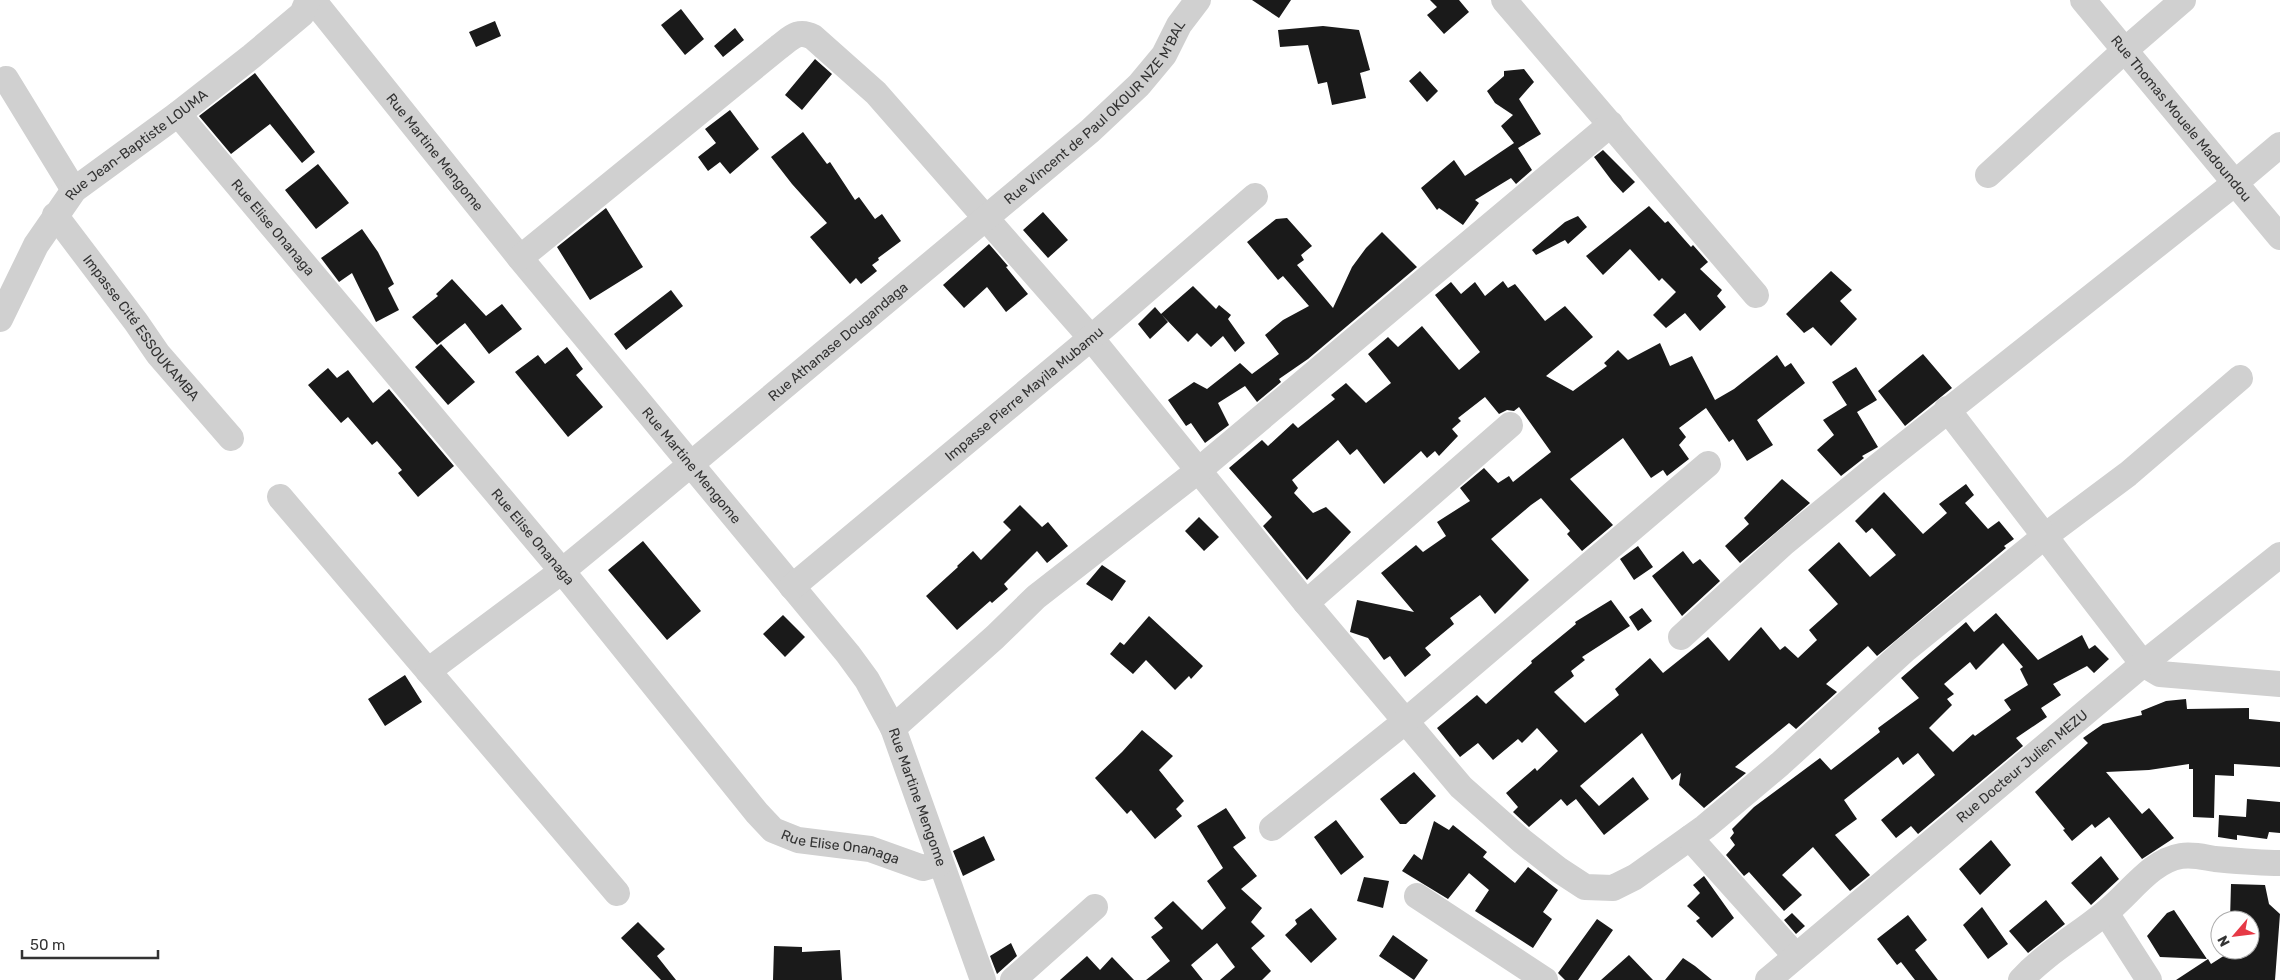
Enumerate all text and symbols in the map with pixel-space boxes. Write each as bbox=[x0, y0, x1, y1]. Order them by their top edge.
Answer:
street label: Rue Vincent de Paul OKOUR NZE M'BAL bbox=[1001, 16, 1189, 208]
street label: Rue Thomas Mouele Madoundou bbox=[2107, 32, 2255, 205]
street label: Rue Jean-Baptiste LOUMA bbox=[62, 86, 212, 204]
street label: Rue Martine Mengome bbox=[382, 90, 487, 215]
street label: Rue Elise Onanaga bbox=[228, 176, 318, 279]
street label: Impasse Cité ESSOUKAMBA bbox=[79, 252, 203, 405]
street label: Rue Athanase Dougandaga bbox=[765, 279, 911, 405]
street label: Impasse Pierre Mayila Mubamu bbox=[942, 323, 1107, 465]
street label: Rue Martine Mengome bbox=[638, 404, 745, 527]
street label: Rue Elise Onanaga bbox=[487, 485, 578, 589]
street label: Rue Docteur Julien MEZU bbox=[1953, 706, 2091, 827]
street label: Rue Martine Mengome bbox=[885, 726, 950, 869]
street label: Rue Elise Onanaga bbox=[779, 826, 902, 868]
north arrow bbox=[2210, 910, 2260, 960]
scale bar bbox=[22, 928, 159, 960]
text: N bbox=[2214, 932, 2234, 949]
text: 50 m bbox=[30, 936, 65, 954]

